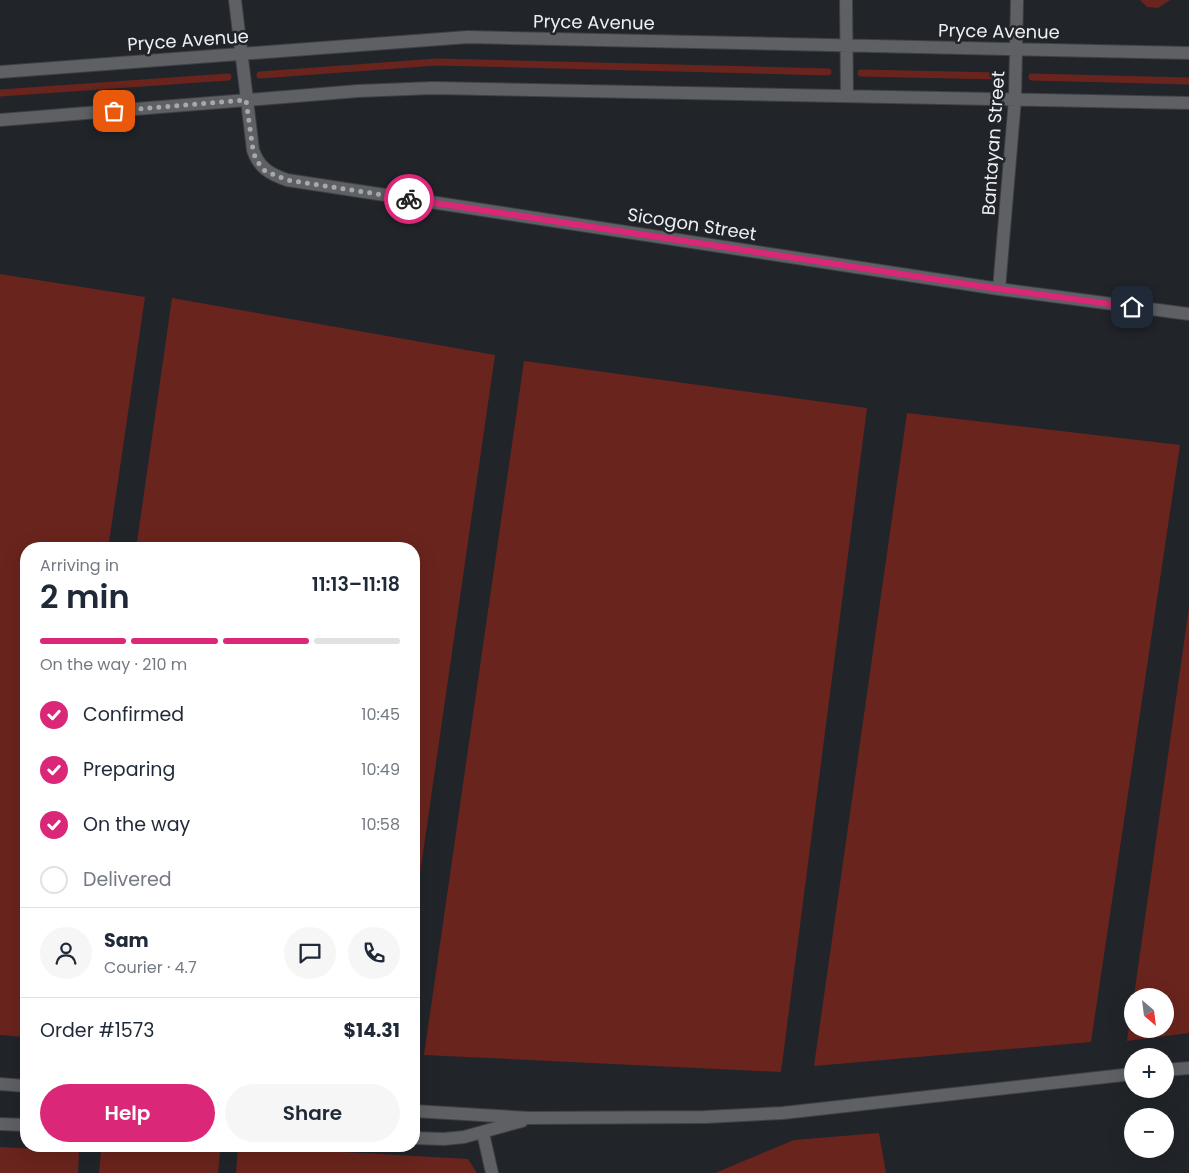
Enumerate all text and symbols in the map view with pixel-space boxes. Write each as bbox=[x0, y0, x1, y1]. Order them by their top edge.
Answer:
street label: Pryce Avenue bbox=[533, 8, 655, 36]
street label: Pryce Avenue bbox=[938, 17, 1060, 45]
street label: Pryce Avenue bbox=[126, 23, 250, 57]
street label: Bantayan Street bbox=[975, 70, 1011, 216]
pin bbox=[93, 90, 135, 132]
icon: bag bbox=[100, 97, 128, 125]
courier bbox=[384, 174, 434, 224]
icon: bike bbox=[395, 185, 423, 213]
street label: Sicogon Street bbox=[626, 201, 758, 247]
pin bbox=[1111, 286, 1153, 328]
icon: home bbox=[1118, 293, 1146, 321]
text: Arriving in bbox=[40, 554, 119, 577]
text: 11:13–11:18 bbox=[312, 571, 400, 598]
text: 2 min bbox=[40, 574, 130, 619]
text: On the way · 210 m bbox=[40, 653, 187, 676]
icon: check bbox=[40, 701, 68, 729]
text: Confirmed bbox=[83, 701, 184, 728]
text: 10:45 bbox=[361, 703, 400, 726]
icon: check bbox=[40, 756, 68, 784]
text: Preparing bbox=[83, 756, 175, 783]
text: 10:49 bbox=[361, 758, 400, 781]
icon: check bbox=[40, 811, 68, 839]
text: On the way bbox=[83, 811, 190, 838]
text: 10:58 bbox=[361, 813, 400, 836]
text: Delivered bbox=[83, 866, 172, 893]
button: person bbox=[40, 927, 92, 979]
text: Sam bbox=[104, 927, 149, 954]
button: chat bbox=[284, 927, 336, 979]
button: phone bbox=[348, 927, 400, 979]
text: Courier · 4.7 bbox=[104, 956, 197, 979]
north arrow bbox=[1124, 988, 1174, 1038]
map controls bbox=[1124, 988, 1174, 1158]
text: Order #1573 bbox=[40, 1017, 154, 1044]
text: $14.31 bbox=[343, 1017, 400, 1044]
button: + bbox=[1124, 1048, 1174, 1098]
button: Help bbox=[40, 1084, 215, 1142]
button: Share bbox=[225, 1084, 400, 1142]
button: − bbox=[1124, 1108, 1174, 1158]

